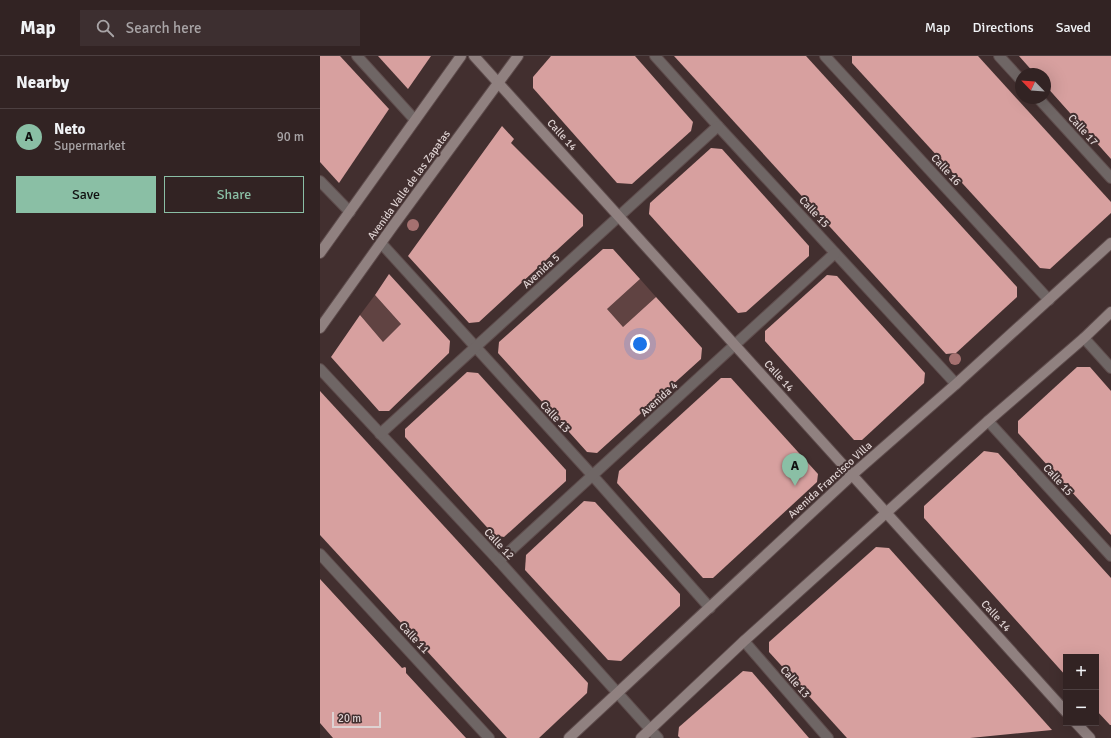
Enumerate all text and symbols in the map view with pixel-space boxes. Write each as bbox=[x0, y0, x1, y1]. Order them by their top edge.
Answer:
search box bbox=[80, 10, 360, 46]
text: Map bbox=[20, 16, 56, 40]
icon: search bbox=[94, 17, 116, 39]
text: Search here bbox=[126, 19, 201, 37]
text: Map bbox=[925, 19, 951, 36]
text: Directions bbox=[973, 19, 1034, 36]
text: Saved bbox=[1056, 19, 1091, 36]
north arrow bbox=[1015, 68, 1051, 104]
text: Nearby bbox=[16, 72, 69, 93]
street label: Calle 17 bbox=[1065, 111, 1101, 149]
street label: Calle 14 bbox=[544, 116, 580, 154]
text: Neto bbox=[54, 120, 85, 138]
street label: Avenida Valle de las Zapatas bbox=[365, 128, 453, 242]
text: A bbox=[25, 129, 33, 145]
text: 90 m bbox=[277, 129, 304, 145]
text: Supermarket bbox=[54, 138, 126, 154]
street label: Calle 16 bbox=[928, 151, 964, 189]
button: Save bbox=[16, 176, 156, 213]
button: Share bbox=[164, 176, 304, 213]
street label: Calle 15 bbox=[796, 194, 832, 230]
street label: Avenida 5 bbox=[520, 251, 562, 291]
your location bbox=[630, 334, 650, 354]
street label: Calle 14 bbox=[761, 357, 797, 395]
street label: Avenida 4 bbox=[638, 379, 680, 419]
street label: Calle 13 bbox=[537, 399, 573, 435]
street label: Avenida Francisco Villa bbox=[785, 439, 875, 521]
pin: A bbox=[782, 453, 808, 486]
street label: Calle 15 bbox=[1040, 461, 1076, 499]
street label: Calle 12 bbox=[481, 526, 517, 562]
street label: Calle 14 bbox=[978, 597, 1014, 635]
street label: Calle 11 bbox=[396, 620, 432, 656]
map controls bbox=[1063, 654, 1099, 726]
button: + bbox=[1063, 654, 1099, 690]
street label: Calle 13 bbox=[778, 663, 812, 701]
button: − bbox=[1063, 690, 1099, 726]
scale bar bbox=[332, 710, 381, 729]
text: 20 m bbox=[338, 712, 361, 725]

